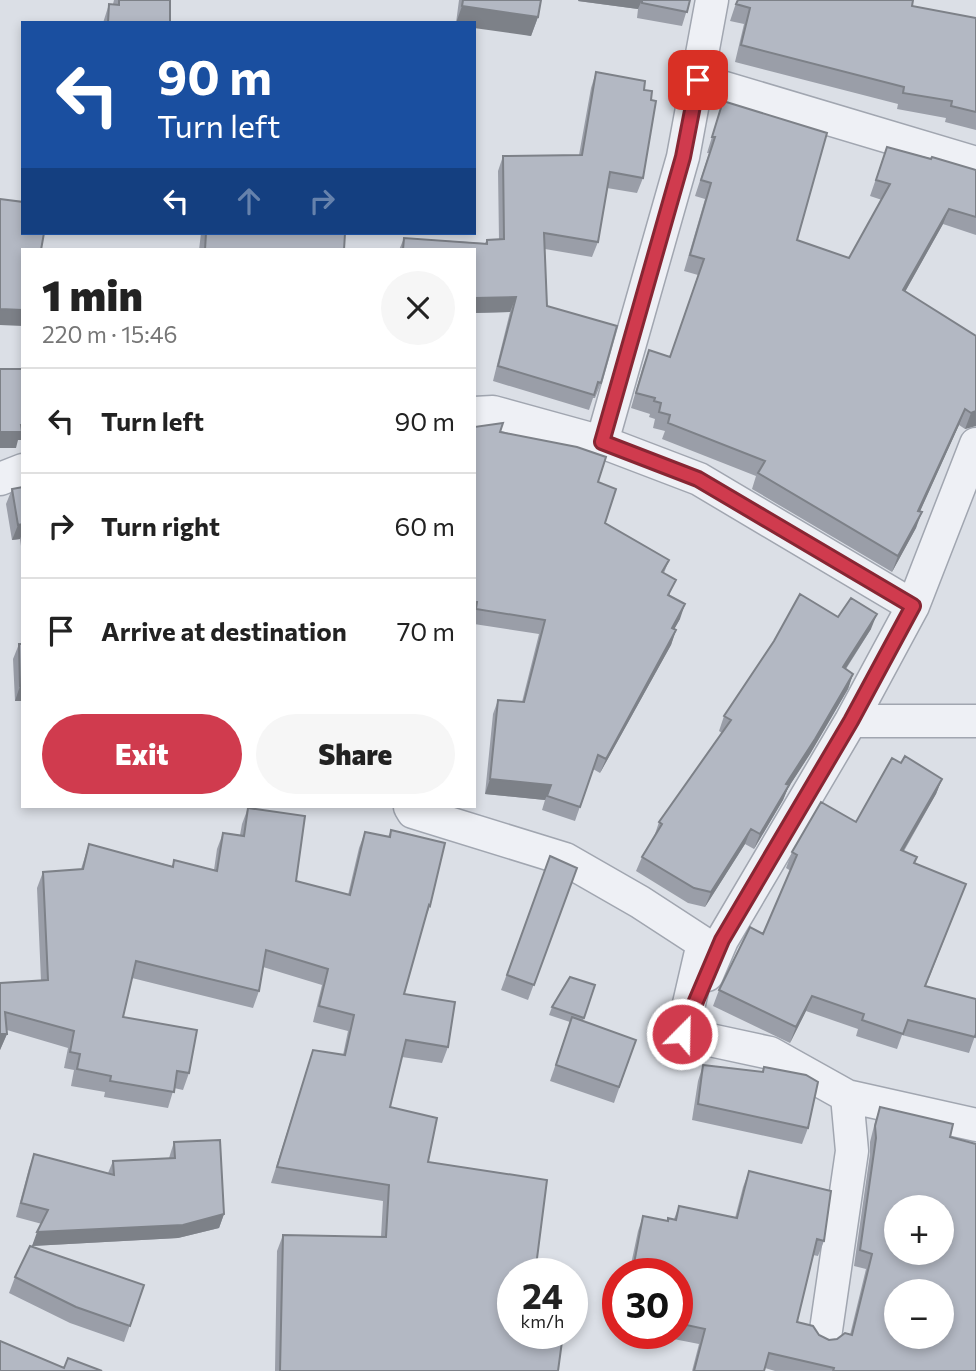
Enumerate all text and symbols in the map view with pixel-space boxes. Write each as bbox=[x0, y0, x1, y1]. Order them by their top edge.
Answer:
text: 90 m bbox=[157, 45, 272, 105]
icon: left bbox=[42, 49, 133, 140]
pin bbox=[668, 50, 728, 110]
icon: arrive bbox=[679, 61, 717, 99]
text: Turn left bbox=[157, 105, 281, 145]
icon: left bbox=[157, 182, 195, 220]
icon: ahead bbox=[230, 182, 268, 220]
icon: right bbox=[303, 182, 341, 220]
text: 1 min bbox=[42, 268, 143, 320]
button: close bbox=[381, 271, 455, 345]
text: 220 m · 15:46 bbox=[42, 320, 177, 348]
icon: left bbox=[42, 402, 80, 440]
text: Turn left bbox=[101, 405, 204, 436]
text: 90 m bbox=[395, 405, 455, 436]
icon: right bbox=[42, 507, 80, 545]
text: Turn right bbox=[101, 510, 220, 541]
text: 60 m bbox=[395, 510, 455, 541]
icon: arrive bbox=[42, 612, 80, 650]
text: Arrive at destination bbox=[101, 615, 347, 646]
text: 70 m bbox=[397, 615, 455, 646]
button: Exit bbox=[42, 714, 242, 794]
button: Share bbox=[256, 714, 455, 794]
position arrow bbox=[645, 997, 719, 1071]
map controls bbox=[884, 1195, 954, 1349]
button: + bbox=[884, 1195, 954, 1265]
speed limit sign: 30 bbox=[602, 1258, 693, 1349]
text: 24 bbox=[522, 1273, 563, 1316]
button: − bbox=[884, 1279, 954, 1349]
text: km/h bbox=[521, 1310, 564, 1332]

